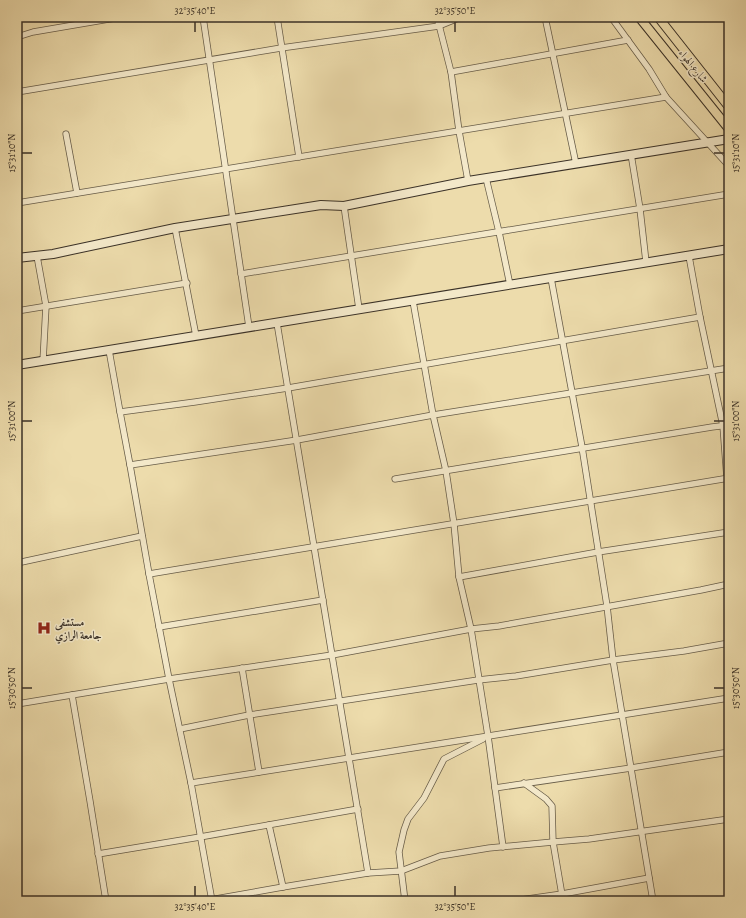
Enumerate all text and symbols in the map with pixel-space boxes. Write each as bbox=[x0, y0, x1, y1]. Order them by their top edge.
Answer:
text: 32°35'40"E bbox=[175, 4, 216, 17]
text: 32°35'50"E bbox=[435, 4, 475, 17]
street label: شارع الهواء bbox=[673, 46, 711, 87]
text: 15°31'10"N bbox=[5, 134, 18, 173]
text: 15°31'10"N bbox=[729, 134, 742, 173]
text: 15°31'00"N bbox=[5, 401, 18, 441]
text: 15°31'00"N bbox=[729, 401, 742, 441]
place label: مستشفى جامعة الرازي bbox=[54, 615, 102, 644]
hospital icon: مستشفى جامعة الرازي bbox=[36, 620, 52, 636]
text: 15°30'50"N bbox=[5, 667, 18, 709]
text: 15°30'50"N bbox=[729, 667, 742, 709]
text: 32°35'40"E bbox=[175, 900, 216, 913]
text: 32°35'50"E bbox=[435, 900, 475, 913]

